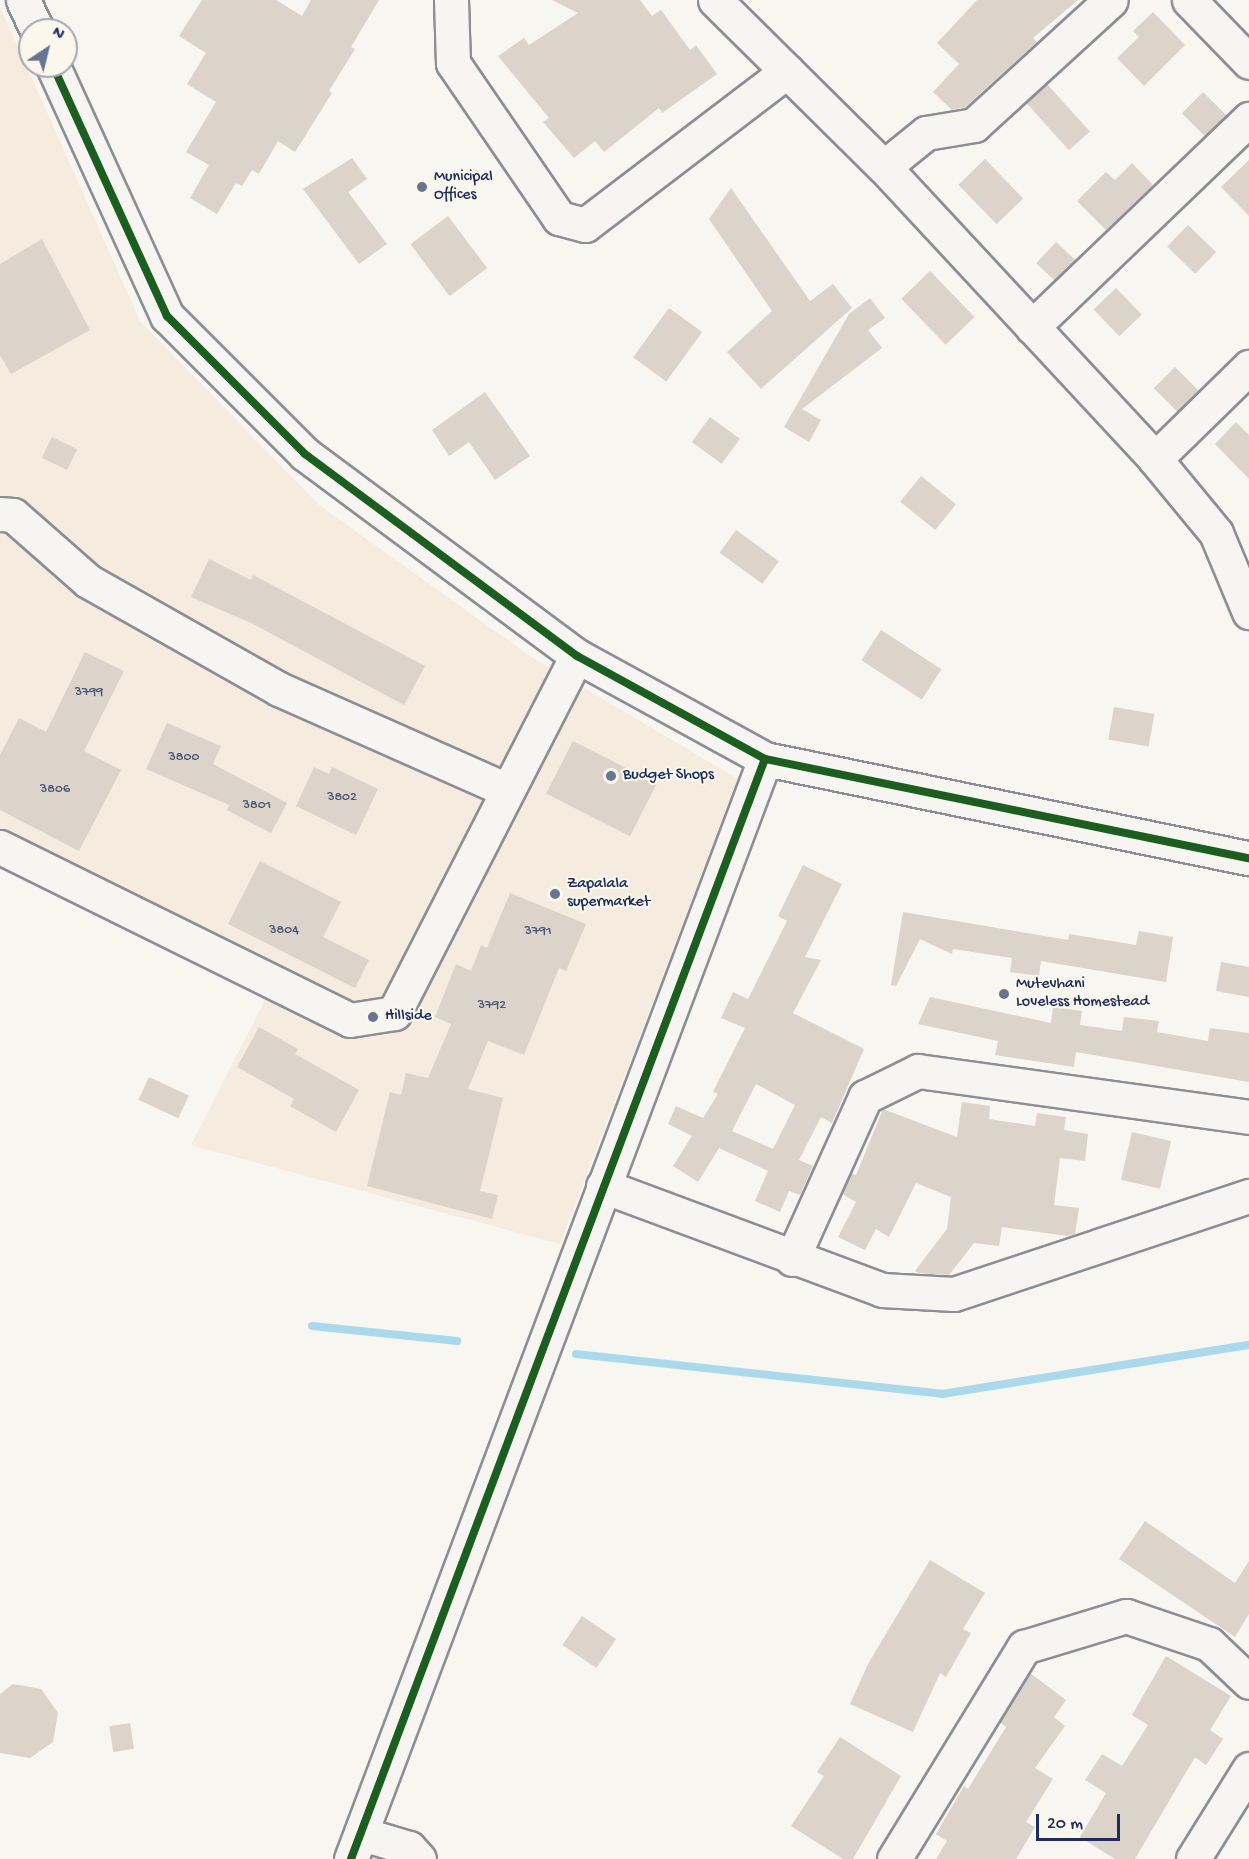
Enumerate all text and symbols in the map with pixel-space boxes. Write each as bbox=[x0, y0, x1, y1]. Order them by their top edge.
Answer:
north arrow bbox=[18, 18, 78, 78]
text: N bbox=[48, 24, 67, 45]
place label: Municipal Offices bbox=[434, 168, 493, 206]
marker: Municipal Offices bbox=[415, 180, 429, 194]
house number: 3799 bbox=[75, 685, 103, 701]
house number: 3800 bbox=[169, 750, 199, 766]
place label: Budget Shops bbox=[623, 766, 714, 786]
marker: Budget Shops bbox=[604, 769, 618, 783]
house number: 3806 bbox=[40, 782, 70, 798]
house number: 3802 bbox=[327, 790, 357, 806]
house number: 3801 bbox=[243, 798, 271, 814]
place label: Zapalala supermarket bbox=[567, 875, 650, 913]
marker: Zapalala supermarket bbox=[548, 887, 562, 901]
house number: 3804 bbox=[269, 923, 299, 939]
house number: 3791 bbox=[524, 924, 552, 940]
place label: Mutevhani Loveless Homestead bbox=[1016, 975, 1149, 1013]
marker: Mutevhani Loveless Homestead bbox=[997, 987, 1011, 1001]
house number: 3792 bbox=[478, 998, 506, 1014]
place label: Hillside bbox=[385, 1007, 432, 1027]
marker: Hillside bbox=[366, 1010, 380, 1024]
scale bar bbox=[1039, 1802, 1123, 1840]
text: 20 m bbox=[1047, 1814, 1083, 1835]

